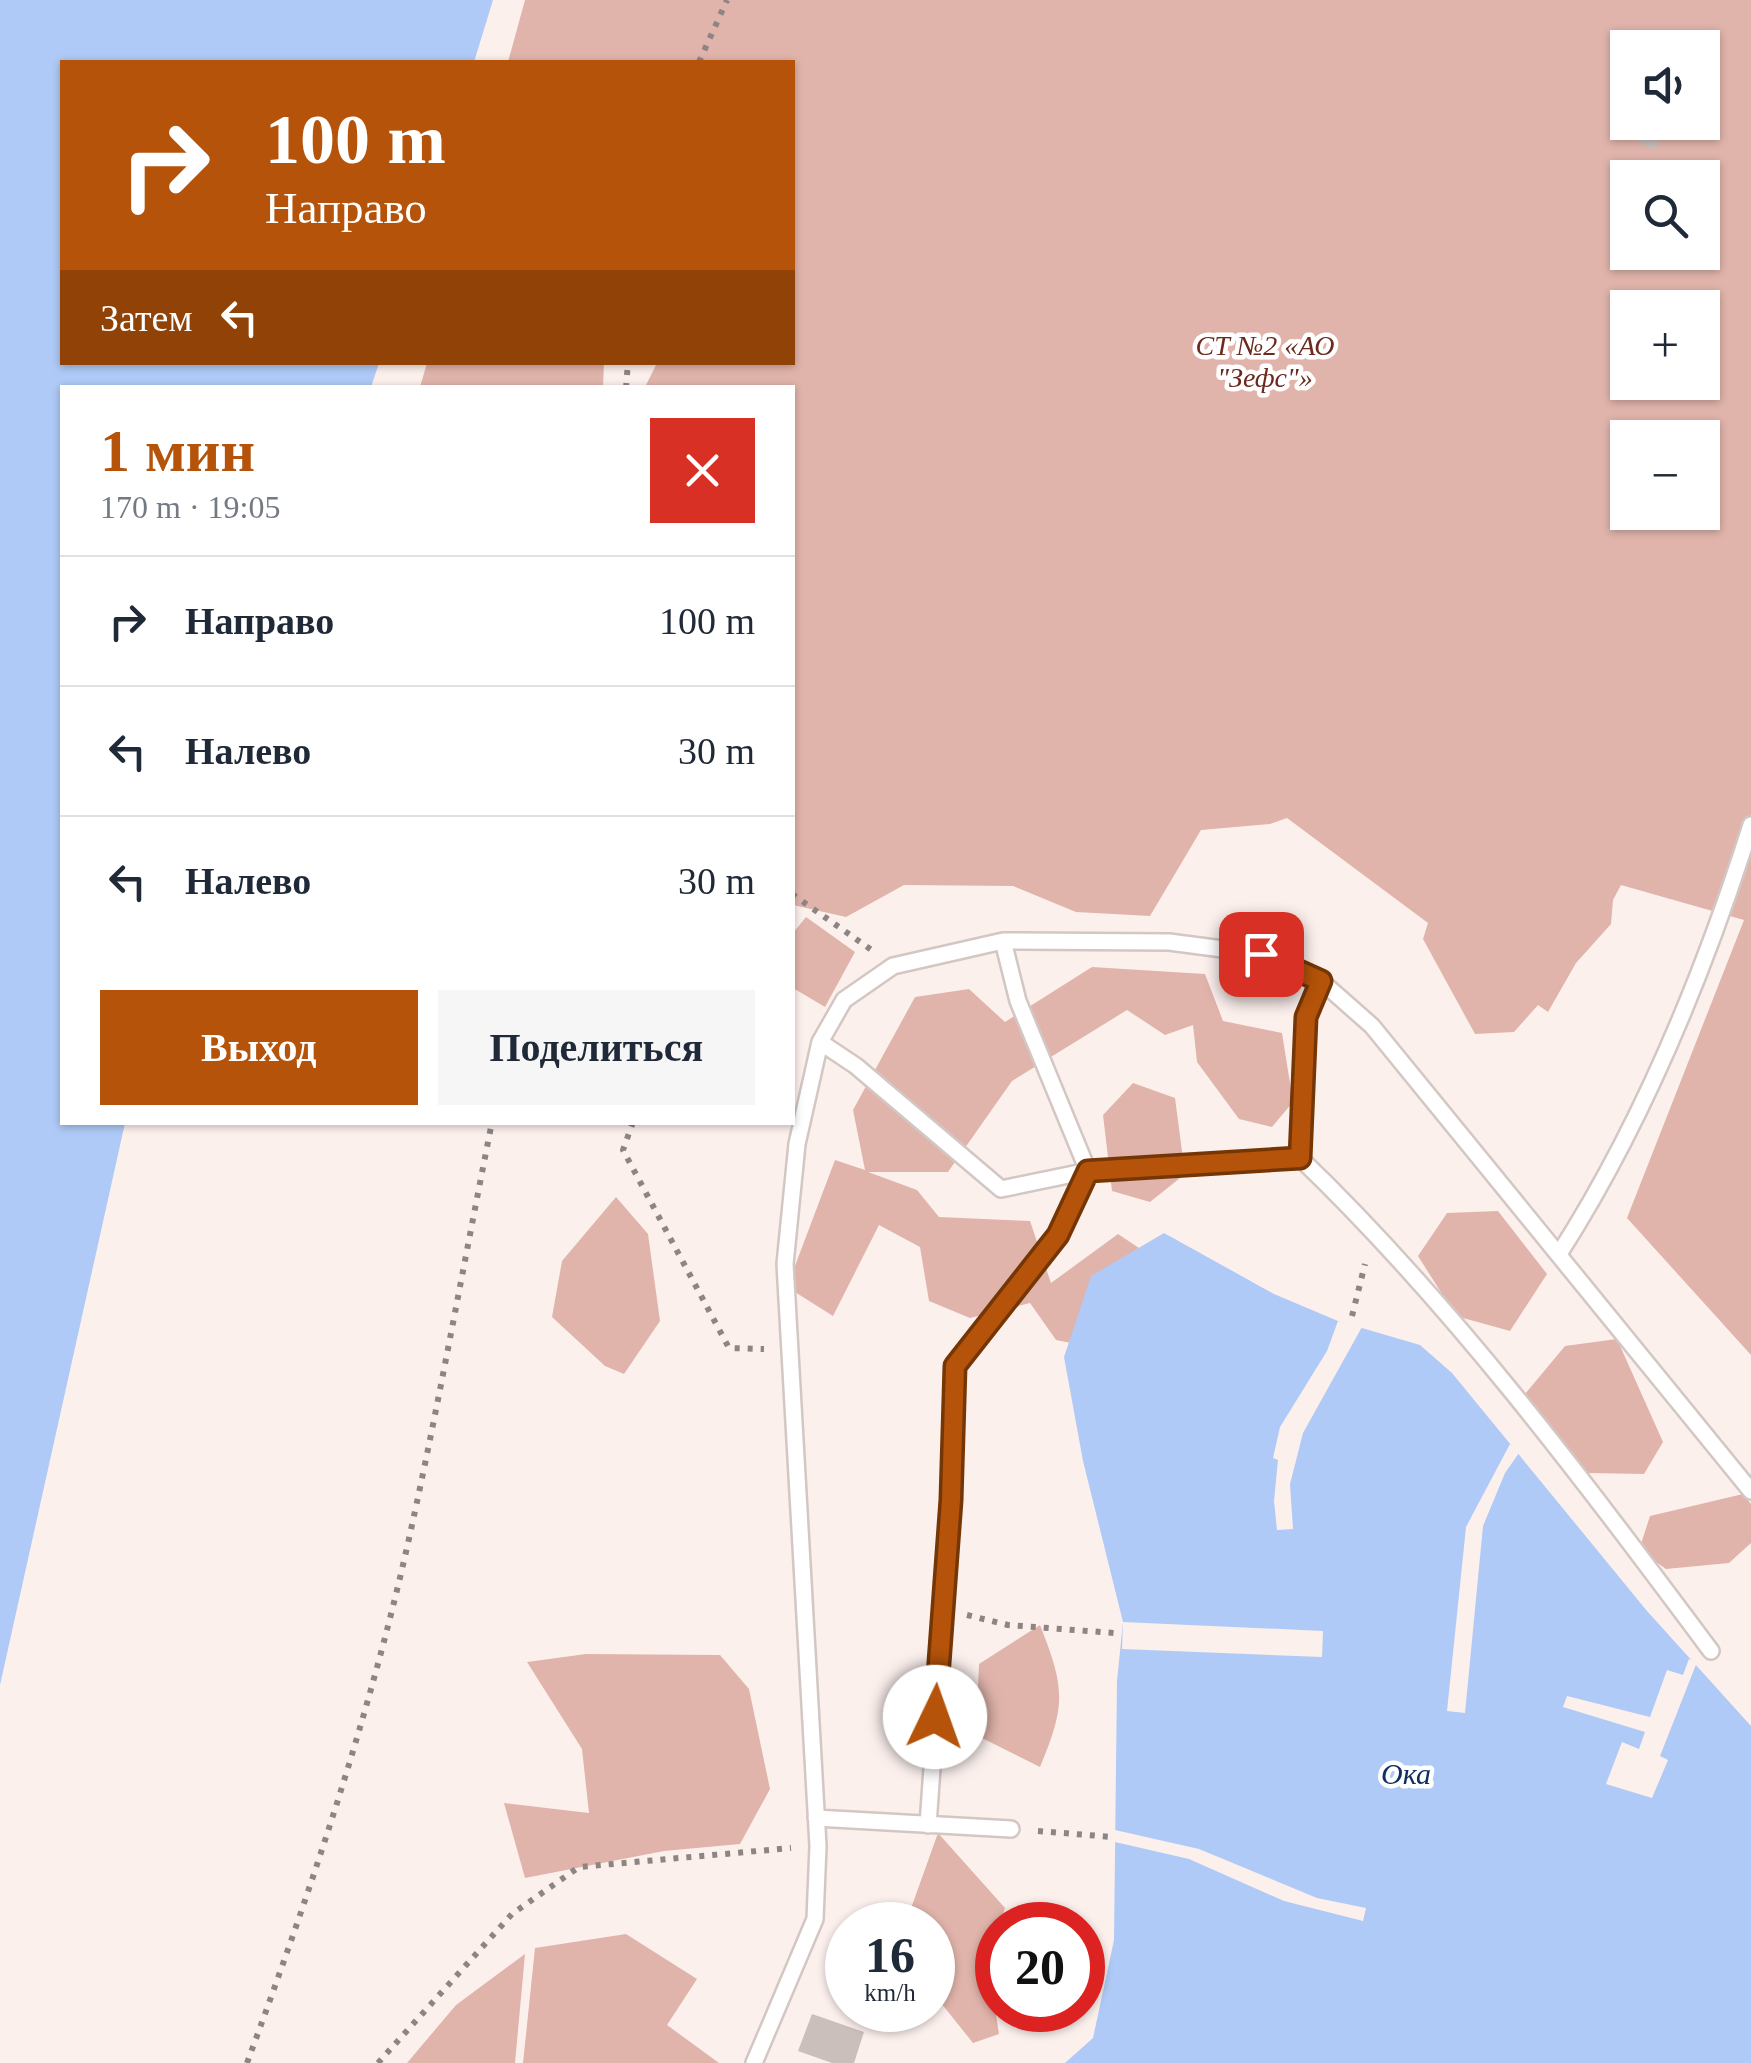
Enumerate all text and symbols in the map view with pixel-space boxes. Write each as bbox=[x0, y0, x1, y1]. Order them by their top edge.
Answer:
map controls bbox=[1610, 30, 1720, 530]
button: sound bbox=[1610, 30, 1720, 140]
icon: right bbox=[100, 100, 230, 230]
text: 100 m bbox=[265, 101, 446, 178]
button: search bbox=[1610, 160, 1720, 270]
text: Направо bbox=[265, 183, 427, 233]
icon: left bbox=[212, 290, 267, 345]
button: + bbox=[1610, 290, 1720, 400]
text: Затем bbox=[100, 297, 192, 339]
park label: СТ №2 «АО "Зефс"» bbox=[1196, 330, 1334, 393]
text: 1 мин bbox=[100, 418, 255, 484]
button: close bbox=[650, 418, 755, 523]
button: − bbox=[1610, 420, 1720, 530]
text: 170 m · 19:05 bbox=[100, 489, 280, 525]
icon: right bbox=[100, 594, 155, 649]
text: Направо bbox=[185, 600, 334, 642]
text: 100 m bbox=[659, 600, 755, 642]
icon: left bbox=[100, 724, 155, 779]
text: Налево bbox=[185, 730, 311, 772]
text: 30 m bbox=[678, 730, 755, 772]
icon: left bbox=[100, 854, 155, 909]
text: Налево bbox=[185, 860, 311, 902]
text: 30 m bbox=[678, 860, 755, 902]
pin bbox=[1219, 912, 1304, 997]
icon: arrive bbox=[1234, 927, 1289, 982]
button: Выход bbox=[100, 990, 418, 1105]
button: Поделиться bbox=[438, 990, 755, 1105]
position arrow bbox=[883, 1665, 987, 1769]
water label: Ока bbox=[1381, 1757, 1431, 1790]
speed limit sign: 20 bbox=[975, 1902, 1105, 2032]
text: 16 bbox=[865, 1927, 915, 1983]
text: km/h bbox=[864, 1979, 916, 2006]

